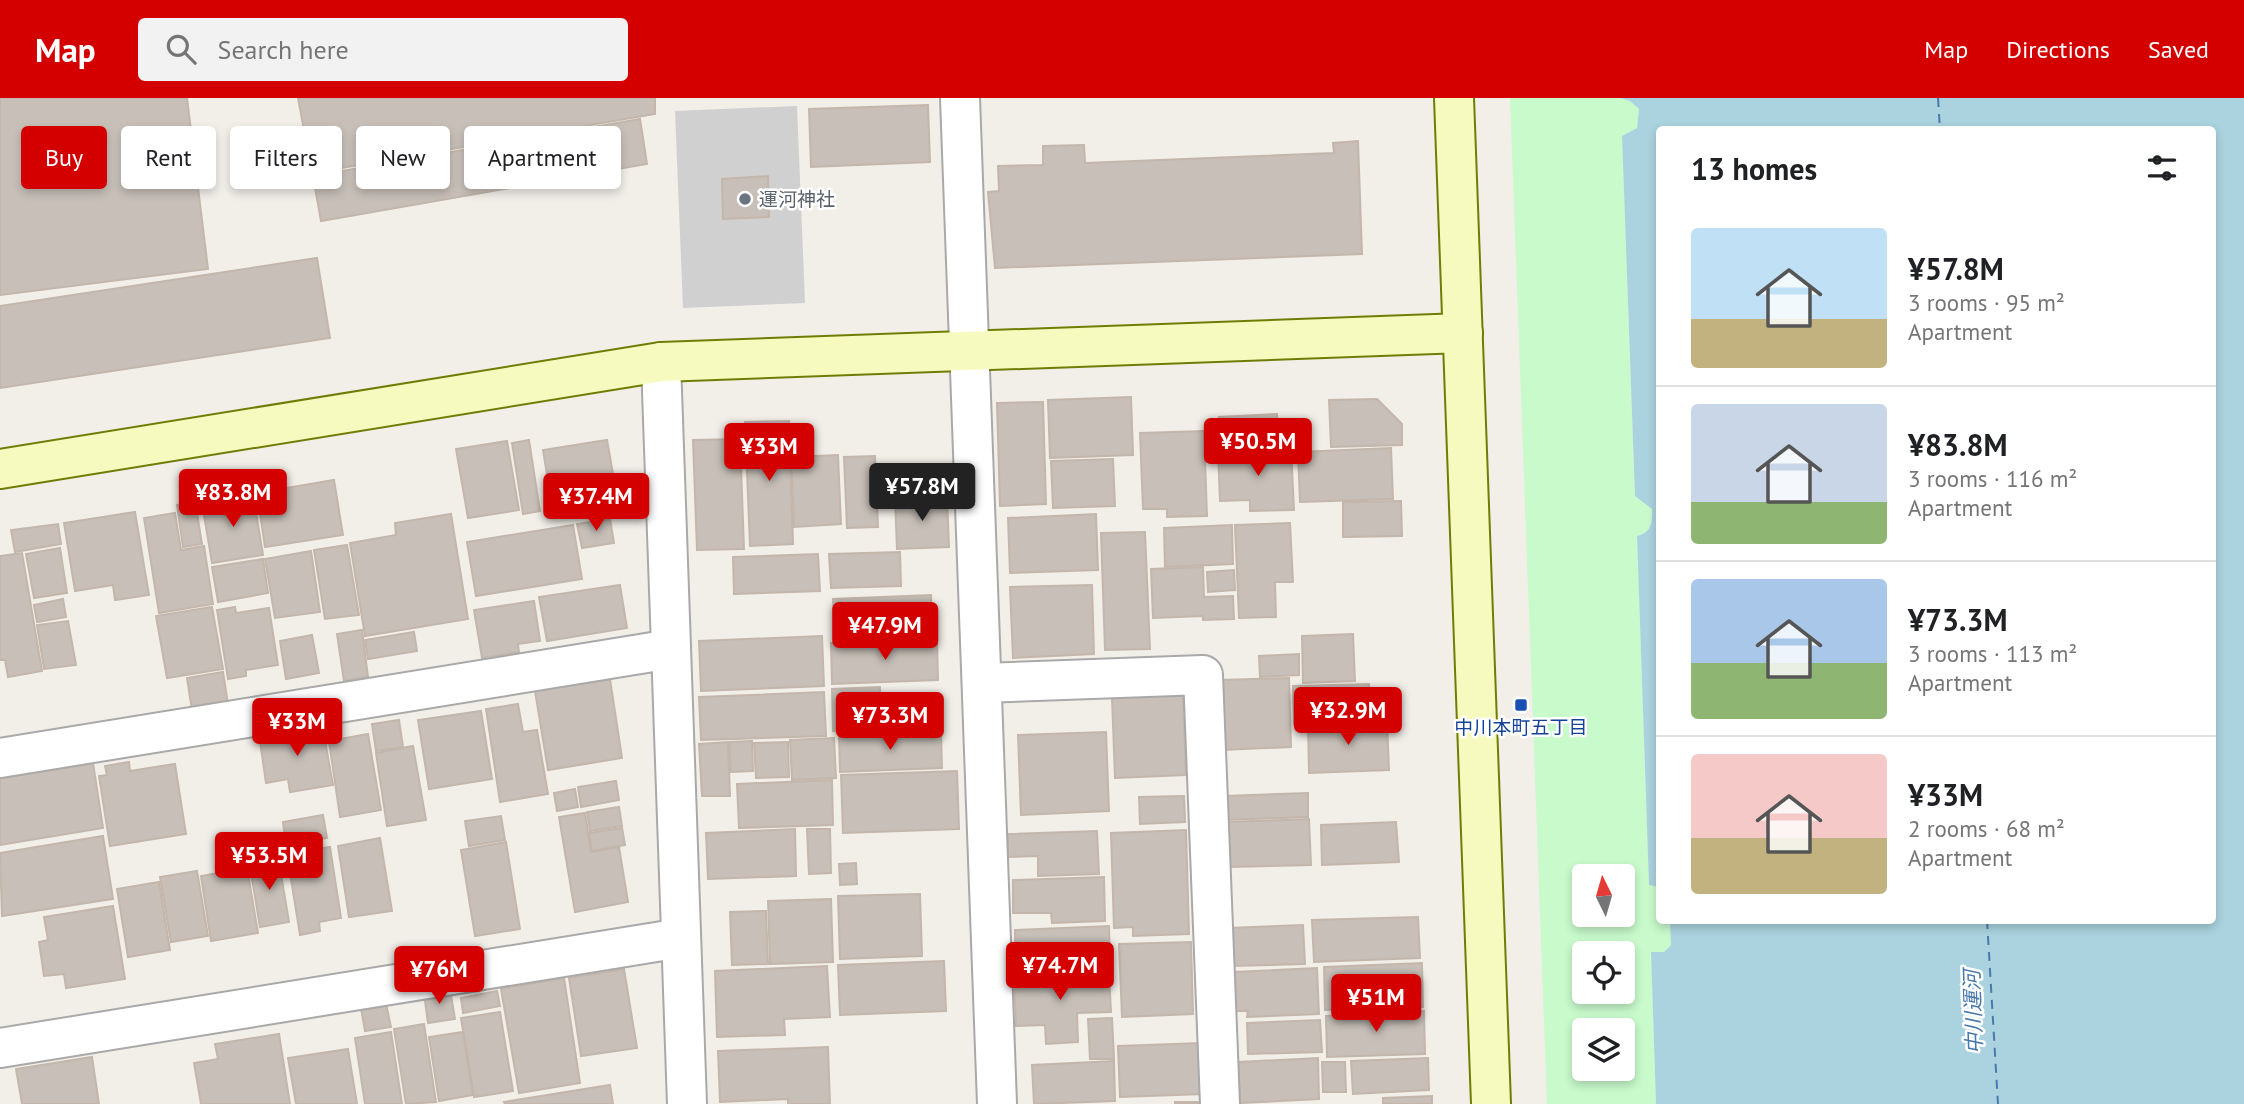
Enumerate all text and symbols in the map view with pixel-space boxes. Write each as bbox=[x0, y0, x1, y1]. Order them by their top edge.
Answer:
search box bbox=[138, 18, 628, 81]
text: Map bbox=[35, 28, 96, 71]
icon: search bbox=[162, 30, 200, 68]
text: Search here bbox=[218, 33, 349, 66]
text: Map bbox=[1924, 34, 1968, 65]
text: Directions bbox=[2006, 34, 2110, 65]
text: Saved bbox=[2148, 34, 2209, 65]
chip: Buy bbox=[21, 126, 107, 189]
chip: Rent bbox=[121, 126, 216, 189]
chip: Filters bbox=[230, 126, 342, 189]
chip: New bbox=[356, 126, 450, 189]
chip: Apartment bbox=[464, 126, 621, 189]
text: 13 homes bbox=[1691, 149, 1817, 188]
icon: filters bbox=[2143, 149, 2181, 187]
place label: 運河神社 bbox=[759, 187, 835, 211]
marker: 運河神社 bbox=[737, 191, 753, 207]
text: ¥57.8M bbox=[1908, 249, 2004, 288]
icon: home bbox=[1747, 256, 1831, 340]
text: 3 rooms · 95 m² bbox=[1908, 288, 2065, 317]
text: Apartment bbox=[1908, 317, 2012, 346]
pin: ¥50.5M bbox=[1201, 418, 1315, 478]
pin: ¥33M bbox=[728, 424, 810, 483]
text: ¥83.8M bbox=[1908, 425, 2007, 464]
text: ¥50.5M bbox=[1220, 426, 1296, 455]
text: ¥33M bbox=[740, 431, 798, 460]
icon: home bbox=[1747, 432, 1831, 516]
pin: ¥57.8M bbox=[865, 464, 979, 523]
text: 3 rooms · 116 m² bbox=[1908, 464, 2077, 493]
pin: ¥83.8M bbox=[176, 470, 290, 529]
text: ¥57.8M bbox=[885, 471, 959, 500]
pin: ¥37.4M bbox=[539, 474, 653, 533]
text: ¥83.8M bbox=[195, 477, 271, 506]
text: ¥37.4M bbox=[559, 481, 633, 510]
text: Apartment bbox=[1908, 493, 2012, 522]
text: ¥73.3M bbox=[1908, 600, 2007, 639]
pin: ¥47.9M bbox=[828, 602, 942, 662]
icon: home bbox=[1747, 607, 1831, 691]
text: ¥47.9M bbox=[848, 610, 922, 639]
text: 3 rooms · 113 m² bbox=[1908, 639, 2077, 668]
text: Apartment bbox=[1908, 668, 2012, 697]
pin: ¥32.9M bbox=[1291, 688, 1405, 747]
pin: ¥73.3M bbox=[833, 692, 947, 752]
text: ¥32.9M bbox=[1310, 695, 1386, 724]
marker: 中川本町五丁目 bbox=[1513, 697, 1529, 713]
pin: ¥33M bbox=[256, 698, 338, 758]
text: ¥73.3M bbox=[852, 700, 928, 729]
text: ¥33M bbox=[268, 706, 326, 735]
place label: 中川本町五丁目 bbox=[1454, 715, 1588, 739]
text: ¥33M bbox=[1908, 775, 1983, 814]
icon: home bbox=[1747, 782, 1831, 866]
text: 2 rooms · 68 m² bbox=[1908, 814, 2065, 843]
pin: ¥53.5M bbox=[212, 832, 326, 892]
text: ¥53.5M bbox=[231, 840, 307, 869]
text: Apartment bbox=[1908, 843, 2012, 872]
north arrow bbox=[1572, 864, 1634, 928]
map controls bbox=[1572, 864, 1635, 1081]
button: locate bbox=[1572, 941, 1635, 1004]
pin: ¥74.7M bbox=[1003, 942, 1117, 1002]
pin: ¥76M bbox=[398, 946, 480, 1006]
text: ¥74.7M bbox=[1022, 950, 1098, 979]
text: ¥76M bbox=[410, 954, 468, 983]
water label: 中川運河 bbox=[1958, 966, 1988, 1054]
pin: ¥51M bbox=[1335, 974, 1417, 1034]
text: ¥51M bbox=[1347, 982, 1405, 1011]
button: layers bbox=[1572, 1018, 1635, 1081]

